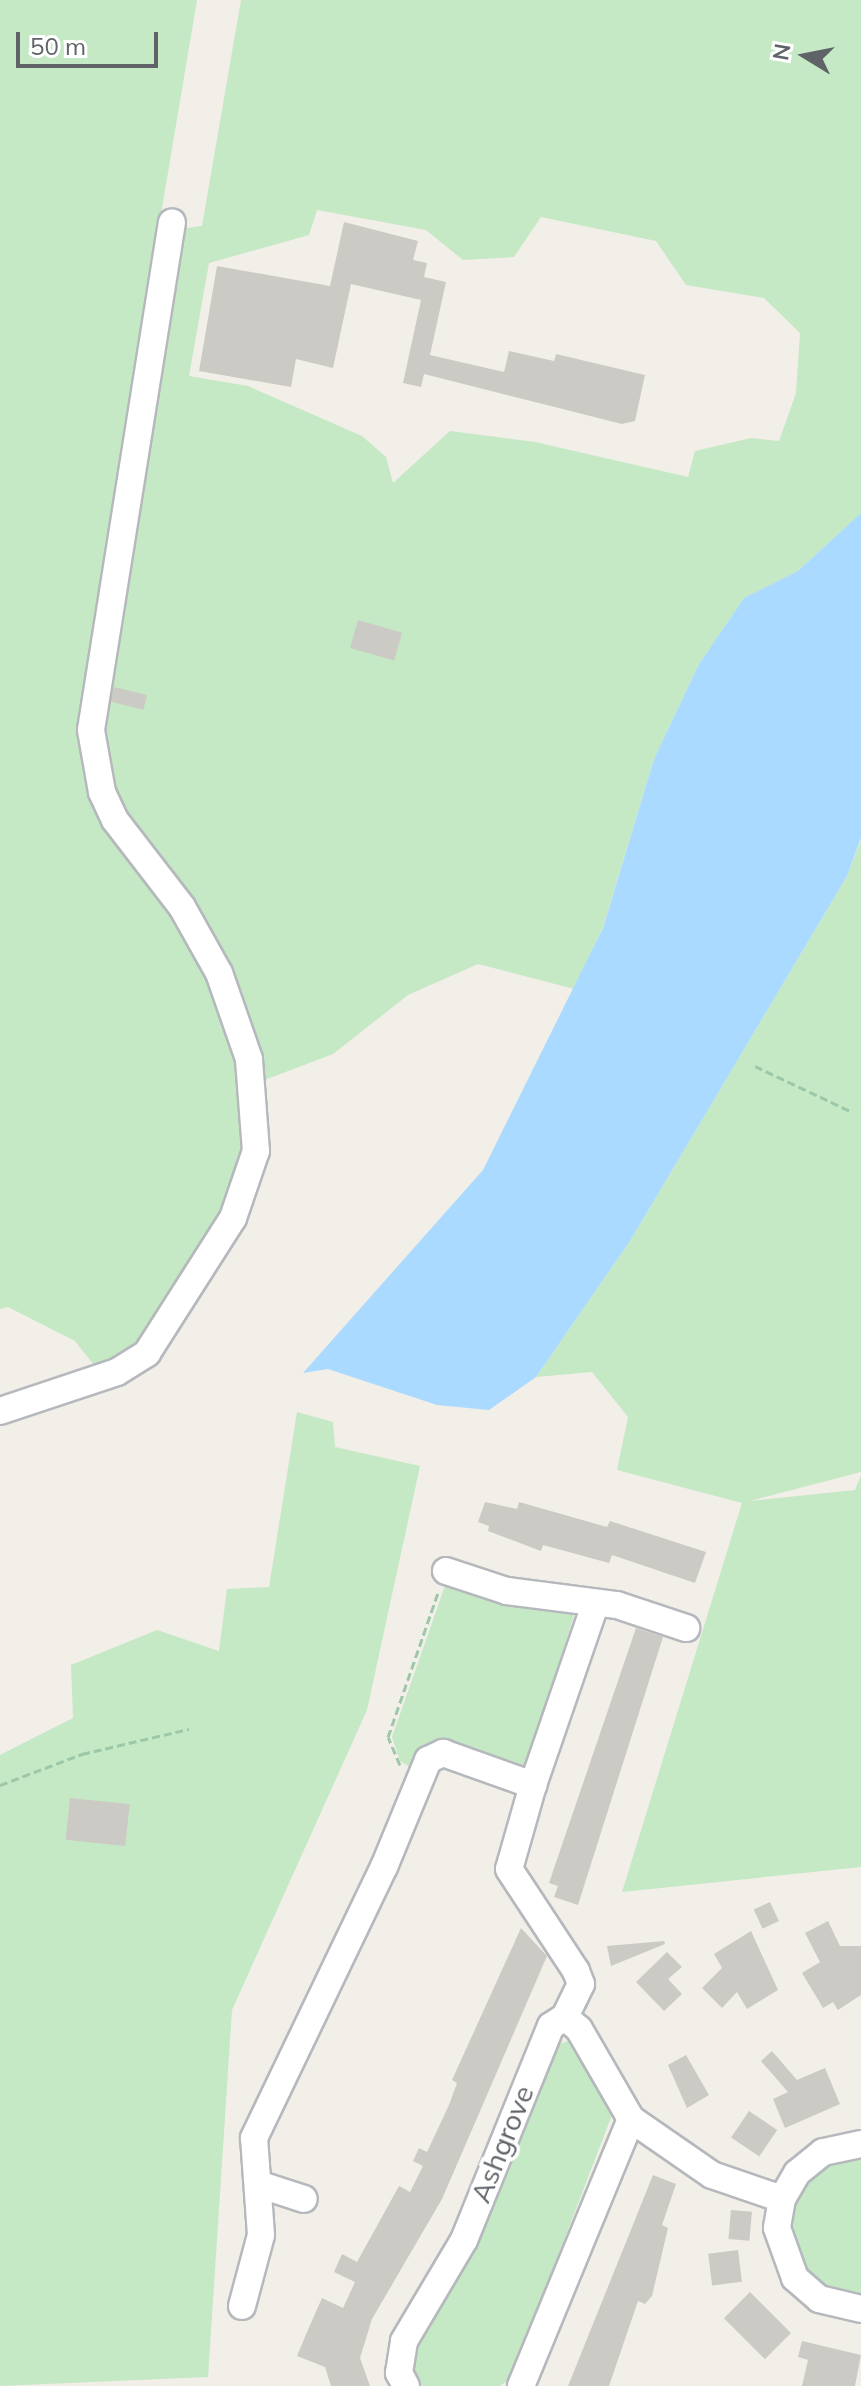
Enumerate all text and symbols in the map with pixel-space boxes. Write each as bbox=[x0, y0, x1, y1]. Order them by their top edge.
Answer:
scale bar bbox=[20, 16, 162, 66]
north arrow bbox=[765, 16, 845, 96]
text: 50 m bbox=[30, 31, 86, 61]
text: N bbox=[766, 41, 797, 62]
street label: Ashgrove bbox=[463, 2081, 541, 2207]

